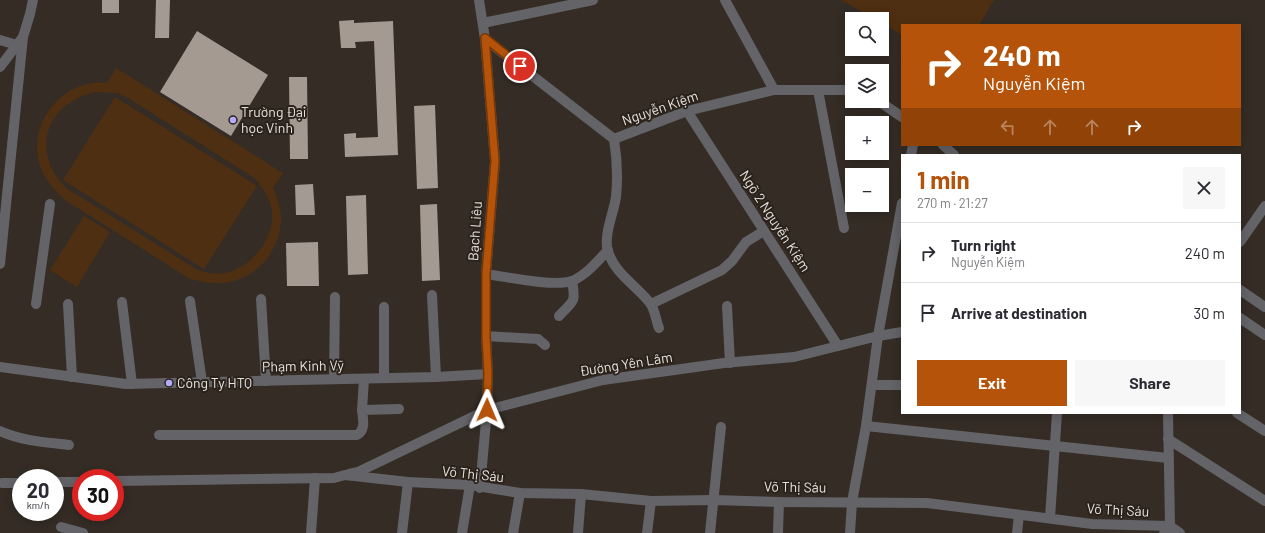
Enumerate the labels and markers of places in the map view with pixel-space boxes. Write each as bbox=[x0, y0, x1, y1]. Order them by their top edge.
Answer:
pin bbox=[503, 49, 537, 83]
place label: Trường Đại học Vinh bbox=[241, 103, 306, 136]
marker: Trường Đại học Vinh bbox=[228, 115, 238, 125]
place label: Công Ty HTQ bbox=[177, 374, 252, 391]
marker: Công Ty HTQ bbox=[164, 378, 174, 388]

